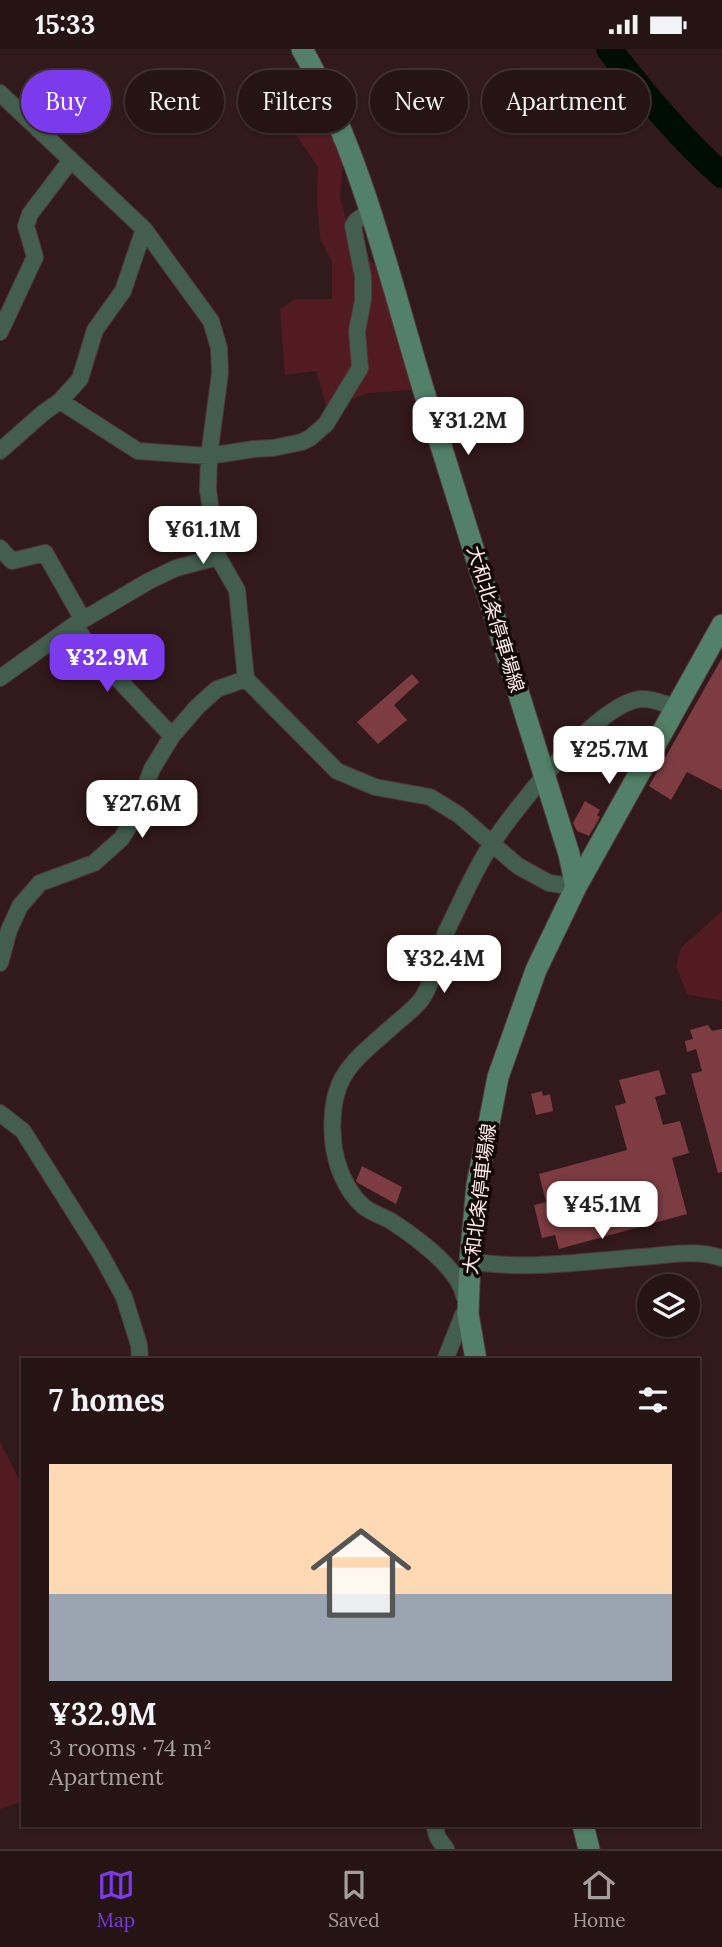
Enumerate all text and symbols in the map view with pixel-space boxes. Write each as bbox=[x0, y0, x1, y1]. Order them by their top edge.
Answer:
text: 15:33 bbox=[35, 8, 95, 41]
chip: Buy bbox=[21, 70, 111, 133]
chip: Rent bbox=[125, 70, 224, 133]
chip: Filters bbox=[238, 70, 356, 133]
chip: New bbox=[370, 70, 468, 133]
chip: Apartment bbox=[482, 70, 650, 133]
pin: ¥31.2M bbox=[411, 397, 525, 457]
text: ¥31.2M bbox=[429, 405, 507, 434]
pin: ¥61.1M bbox=[146, 507, 260, 566]
text: ¥61.1M bbox=[165, 514, 241, 543]
street label: 大和北条停車場線 bbox=[462, 543, 530, 695]
pin: ¥32.9M bbox=[50, 635, 164, 694]
text: ¥32.9M bbox=[66, 642, 148, 671]
pin: ¥25.7M bbox=[552, 727, 666, 786]
text: ¥25.7M bbox=[569, 734, 649, 763]
pin: ¥27.6M bbox=[85, 781, 199, 840]
text: ¥27.6M bbox=[102, 788, 182, 817]
pin: ¥32.4M bbox=[387, 935, 501, 995]
text: ¥32.4M bbox=[403, 943, 485, 972]
street label: 大和北条停車場線 bbox=[458, 1122, 500, 1276]
pin: ¥45.1M bbox=[545, 1181, 659, 1241]
text: ¥45.1M bbox=[563, 1189, 641, 1218]
map controls bbox=[637, 1274, 700, 1337]
button: layers bbox=[637, 1274, 700, 1337]
text: 7 homes bbox=[49, 1381, 165, 1419]
icon: filters bbox=[634, 1381, 672, 1419]
icon: home bbox=[298, 1510, 424, 1636]
text: ¥32.9M bbox=[49, 1695, 157, 1733]
text: 3 rooms · 74 m² bbox=[49, 1733, 212, 1762]
text: Apartment bbox=[49, 1762, 164, 1791]
tab: Map bbox=[97, 1866, 135, 1932]
tab: Saved bbox=[328, 1866, 380, 1932]
tab: Home bbox=[573, 1866, 625, 1932]

